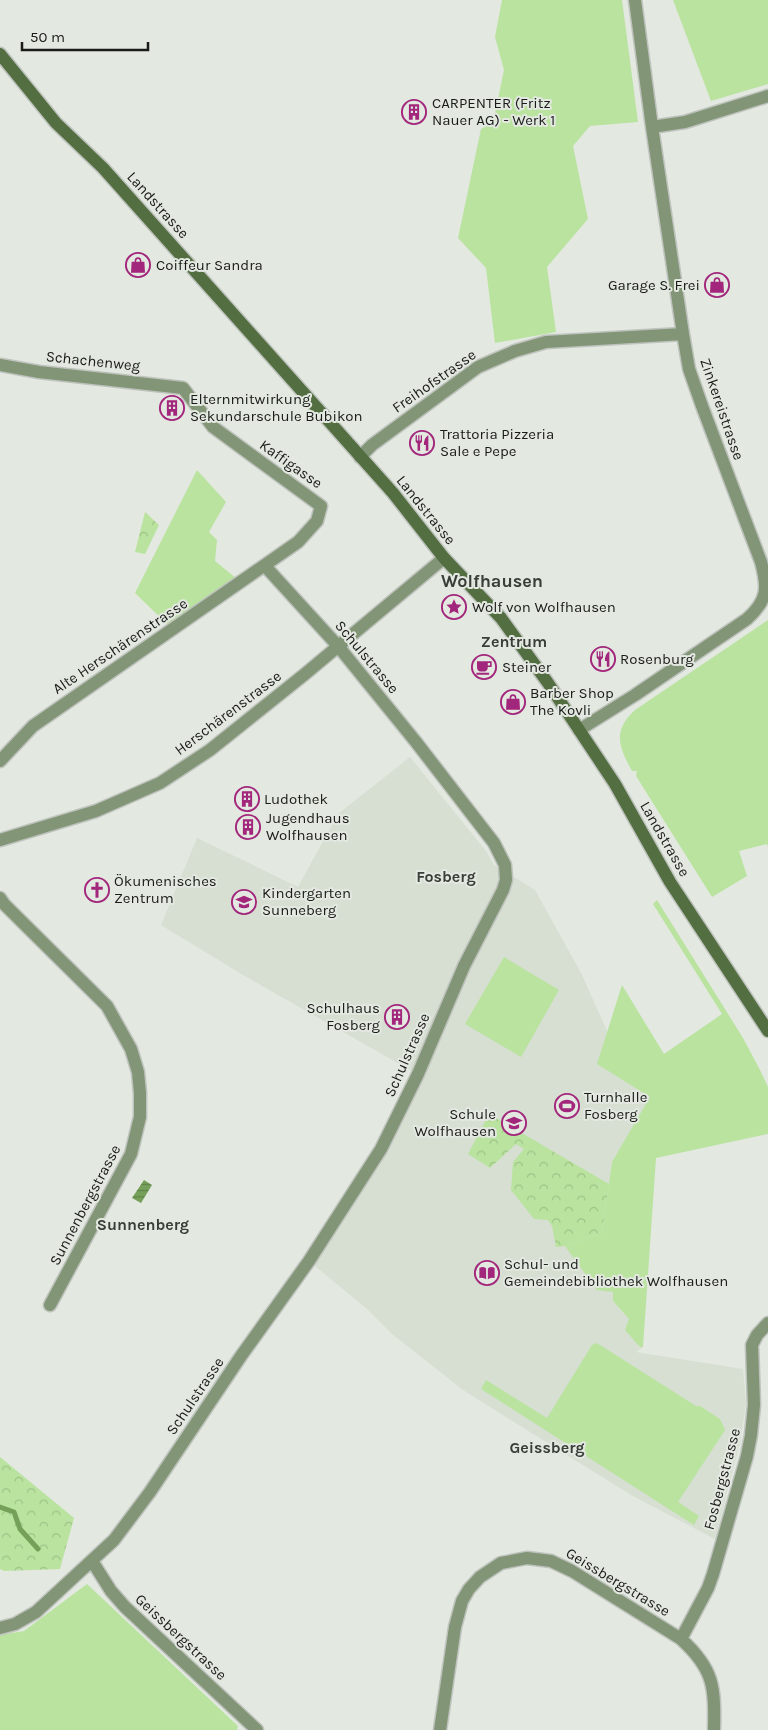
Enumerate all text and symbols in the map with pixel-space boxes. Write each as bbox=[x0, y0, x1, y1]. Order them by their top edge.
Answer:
scale bar bbox=[22, 20, 149, 52]
text: 50 m bbox=[30, 28, 65, 46]
place label: CARPENTER (Fritz Nauer AG) - Werk 1 bbox=[432, 94, 555, 129]
building icon: CARPENTER (Fritz Nauer AG) - Werk 1 bbox=[401, 99, 427, 125]
street label: Landstrasse bbox=[123, 168, 193, 242]
shop icon: Coiffeur Sandra bbox=[125, 252, 151, 278]
place label: Coiffeur Sandra bbox=[156, 256, 263, 274]
shop icon: Garage S. Frei bbox=[704, 272, 730, 298]
place label: Garage S. Frei bbox=[608, 276, 700, 294]
street label: Freihofstrasse bbox=[389, 345, 479, 417]
street label: Schachenweg bbox=[45, 347, 142, 375]
street label: Zinkereistrasse bbox=[696, 356, 748, 462]
place label: Elternmitwirkung Sekundarschule Bubikon bbox=[190, 390, 363, 425]
building icon: Elternmitwirkung Sekundarschule Bubikon bbox=[159, 395, 185, 421]
place label: Trattoria Pizzeria Sale e Pepe bbox=[440, 425, 554, 460]
restaurant icon: Trattoria Pizzeria Sale e Pepe bbox=[409, 430, 435, 456]
street label: Kaffigasse bbox=[256, 436, 326, 492]
street label: Landstrasse bbox=[393, 472, 459, 548]
district label: Wolfhausen bbox=[441, 570, 543, 592]
street label: Alte Herschärenstrasse bbox=[49, 594, 191, 698]
place icon: Wolf von Wolfhausen bbox=[441, 594, 467, 620]
place label: Wolf von Wolfhausen bbox=[472, 598, 616, 616]
street label: Schulstrasse bbox=[331, 617, 403, 697]
district label: Zentrum bbox=[481, 632, 547, 651]
restaurant icon: Rosenburg bbox=[590, 646, 616, 672]
place label: Rosenburg bbox=[620, 650, 694, 668]
cafe icon: Steiner bbox=[471, 654, 497, 680]
place label: Steiner bbox=[502, 658, 552, 676]
street label: Herschärenstrasse bbox=[171, 667, 285, 759]
place label: Barber Shop The Kovli bbox=[530, 684, 614, 719]
shop icon: Barber Shop The Kovli bbox=[500, 689, 526, 715]
building icon: Ludothek bbox=[234, 786, 260, 812]
place label: Ludothek bbox=[264, 790, 328, 808]
street label: Landstrasse bbox=[636, 798, 694, 880]
place label: Jugendhaus Wolfhausen bbox=[266, 809, 350, 844]
building icon: Jugendhaus Wolfhausen bbox=[235, 814, 261, 840]
district label: Fosberg bbox=[416, 867, 476, 886]
place label: Ökumenisches Zentrum bbox=[114, 872, 217, 907]
church icon: Ökumenisches Zentrum bbox=[84, 877, 110, 903]
place label: Kindergarten Sunneberg bbox=[262, 884, 351, 919]
school or university icon: Kindergarten Sunneberg bbox=[231, 889, 257, 915]
place label: Schulhaus Fosberg bbox=[307, 999, 381, 1034]
building icon: Schulhaus Fosberg bbox=[384, 1004, 410, 1030]
street label: Schulstrasse bbox=[381, 1010, 433, 1100]
place label: Turnhalle Fosberg bbox=[584, 1088, 647, 1123]
sports icon: Turnhalle Fosberg bbox=[554, 1093, 580, 1119]
place label: Schule Wolfhausen bbox=[415, 1105, 496, 1140]
school or university icon: Schule Wolfhausen bbox=[501, 1110, 527, 1136]
street label: Sunnenbergstrasse bbox=[46, 1142, 124, 1268]
district label: Sunnenberg bbox=[97, 1215, 189, 1234]
place label: Schul- und Gemeindebibliothek Wolfhausen bbox=[504, 1255, 728, 1290]
library icon: Schul- und Gemeindebibliothek Wolfhausen bbox=[474, 1260, 500, 1286]
street label: Schulstrasse bbox=[162, 1354, 228, 1438]
street label: Fosbergstrasse bbox=[700, 1426, 744, 1532]
district label: Geissberg bbox=[509, 1438, 585, 1457]
street label: Geissbergstrasse bbox=[563, 1544, 673, 1620]
street label: Geissbergstrasse bbox=[132, 1590, 230, 1684]

